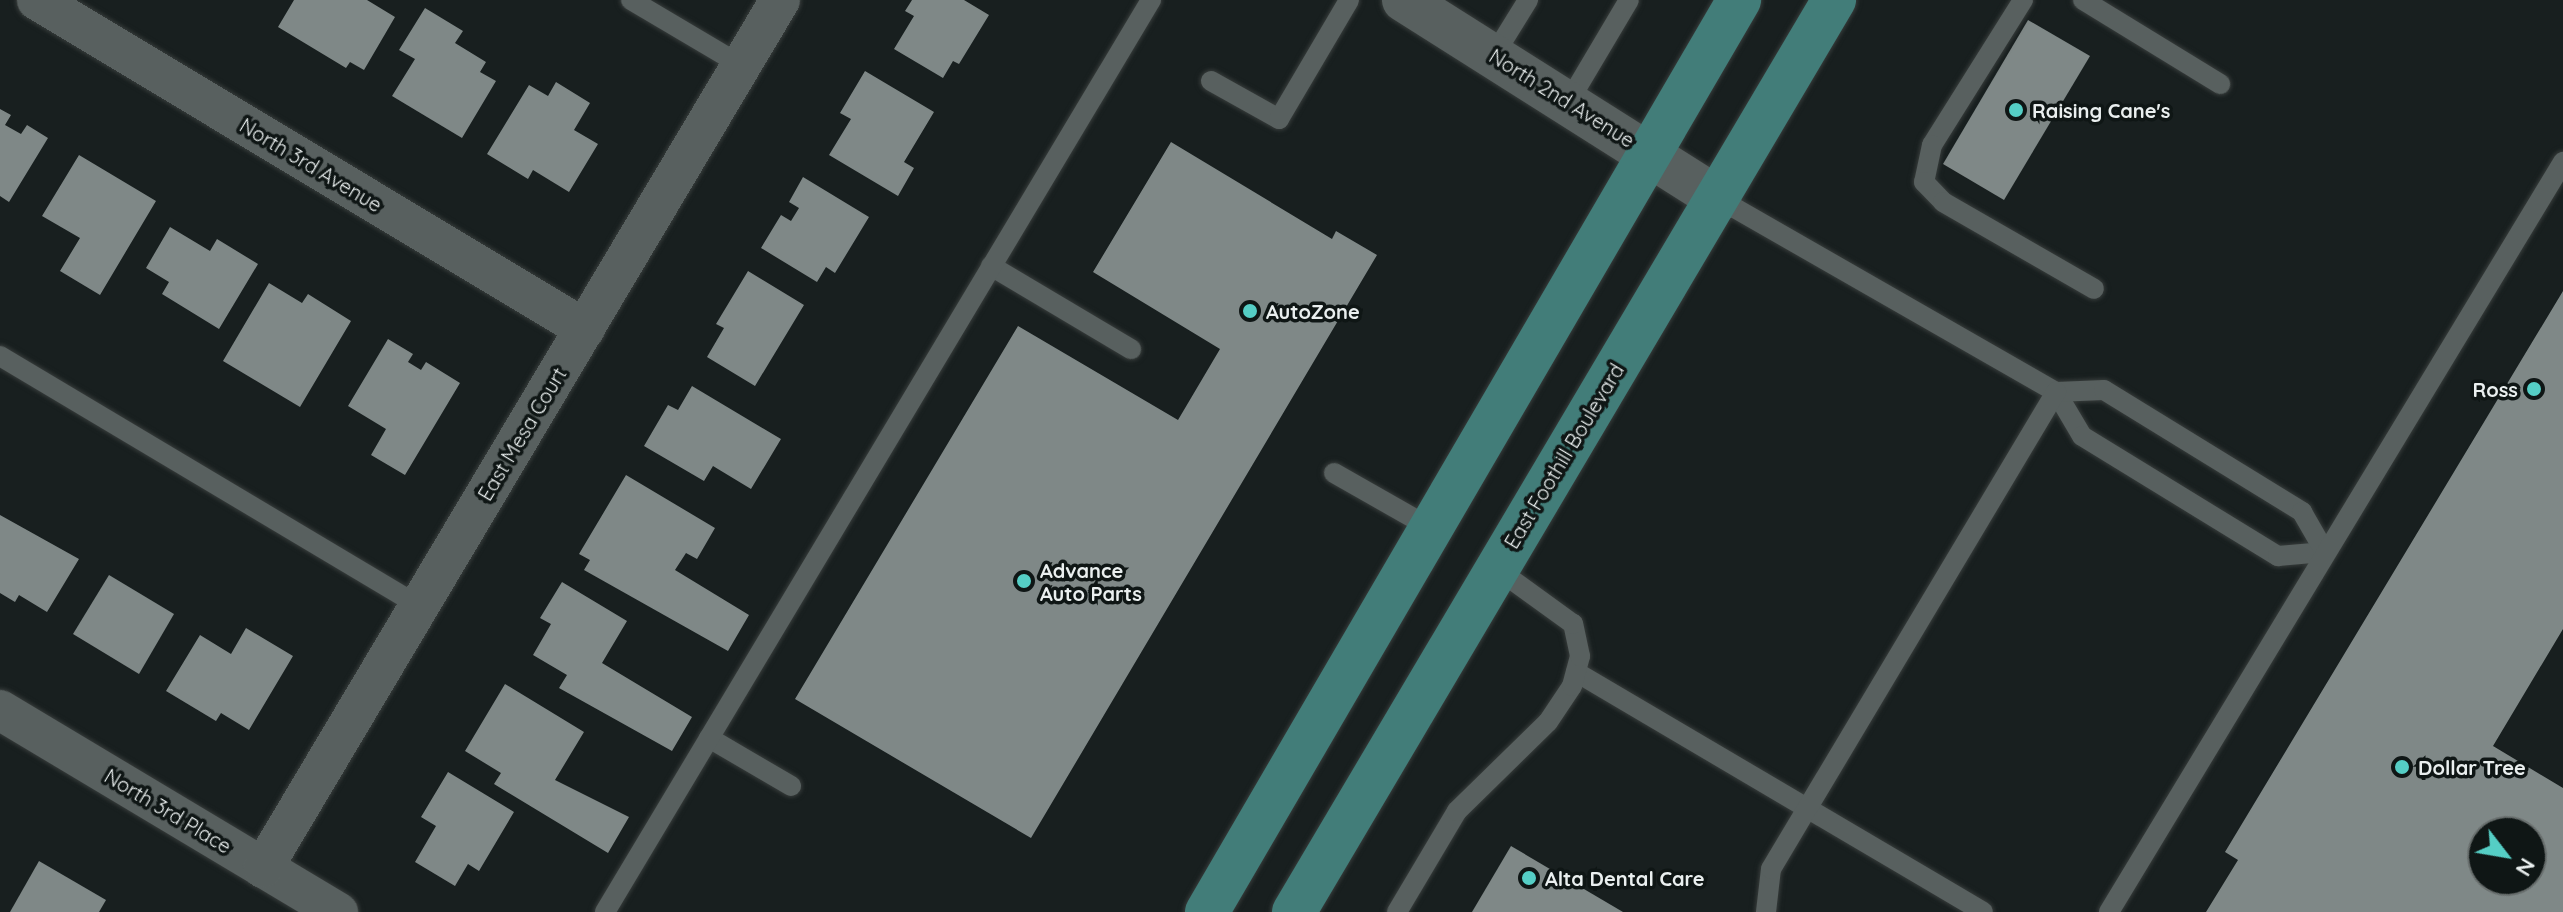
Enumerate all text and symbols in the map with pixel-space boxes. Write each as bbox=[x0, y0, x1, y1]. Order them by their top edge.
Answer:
street label: North 2nd Avenue bbox=[1485, 44, 1639, 152]
place label: Raising Cane's bbox=[2032, 98, 2170, 122]
marker: Raising Cane's bbox=[2007, 101, 2025, 119]
street label: North 3rd Avenue bbox=[236, 113, 386, 217]
place label: AutoZone bbox=[1266, 299, 1360, 323]
marker: AutoZone bbox=[1241, 302, 1259, 320]
street label: East Foothill Boulevard bbox=[1499, 359, 1629, 553]
street label: East Mesa Court bbox=[473, 363, 571, 505]
place label: Ross bbox=[2473, 377, 2518, 401]
marker: Ross bbox=[2525, 380, 2543, 398]
place label: Advance Auto Parts bbox=[1040, 558, 1142, 605]
marker: Advance Auto Parts bbox=[1015, 572, 1033, 590]
place label: Dollar Tree bbox=[2418, 755, 2526, 779]
marker: Dollar Tree bbox=[2393, 758, 2411, 776]
street label: North 3rd Place bbox=[100, 764, 236, 858]
north arrow bbox=[2467, 816, 2547, 896]
text: N bbox=[2510, 853, 2542, 881]
place label: Alta Dental Care bbox=[1545, 866, 1705, 890]
marker: Alta Dental Care bbox=[1520, 869, 1538, 887]

